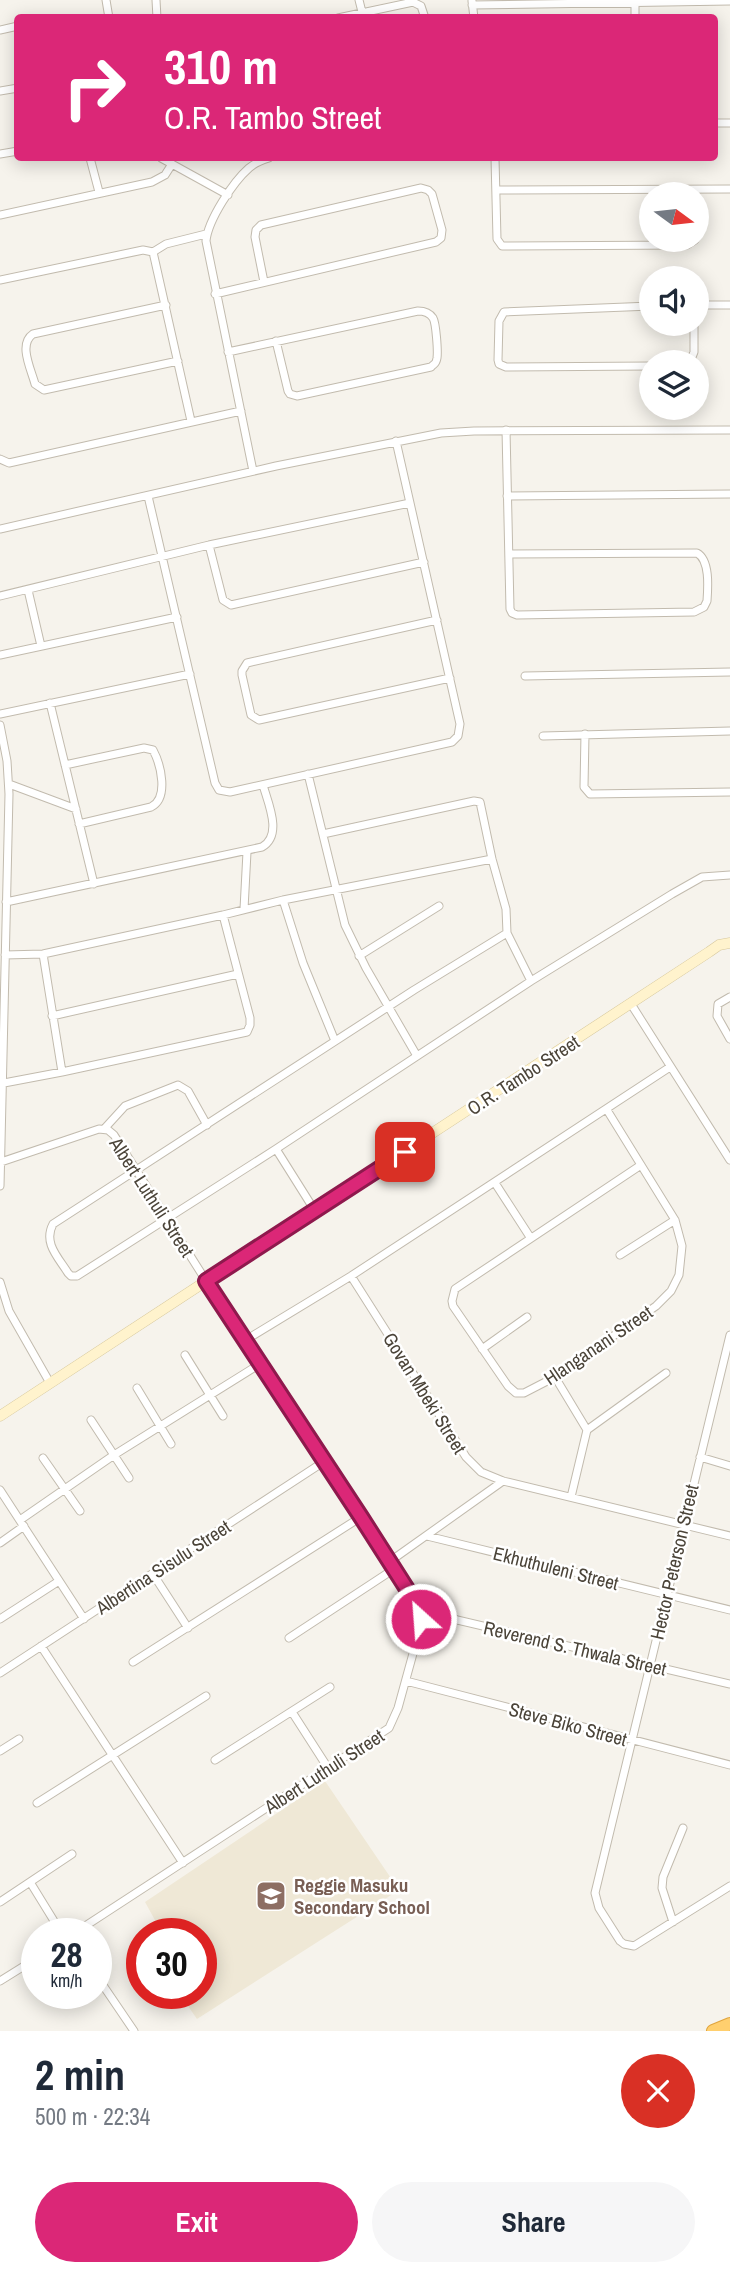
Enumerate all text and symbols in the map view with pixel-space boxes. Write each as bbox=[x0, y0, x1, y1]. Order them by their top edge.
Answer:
text: 310 m bbox=[164, 33, 278, 99]
icon: right bbox=[49, 42, 140, 133]
text: O.R. Tambo Street bbox=[164, 96, 381, 139]
north arrow bbox=[639, 182, 709, 252]
map controls bbox=[639, 182, 709, 420]
button: sound bbox=[639, 266, 709, 336]
button: layers bbox=[639, 350, 709, 420]
street label: O.R. Tambo Street bbox=[462, 1029, 585, 1121]
pin bbox=[375, 1122, 435, 1182]
street label: Albert Luthuli Street bbox=[103, 1131, 201, 1262]
icon: arrive bbox=[386, 1133, 424, 1171]
street label: Hlanganani Street bbox=[539, 1299, 658, 1391]
street label: Govan Mbeki Street bbox=[377, 1327, 473, 1459]
street label: Hector Peterson Street bbox=[644, 1481, 705, 1642]
street label: Albertina Sisulu Street bbox=[90, 1513, 236, 1621]
street label: Ekhuthuleni Street bbox=[491, 1540, 622, 1596]
position arrow bbox=[384, 1582, 458, 1656]
street label: Reverend S. Thwala Street bbox=[481, 1614, 670, 1682]
street label: Steve Biko Street bbox=[506, 1696, 631, 1752]
street label: Albert Luthuli Street bbox=[258, 1722, 389, 1820]
place label: Reggie Masuku Secondary School bbox=[294, 1872, 430, 1920]
school or university icon: Reggie Masuku Secondary School bbox=[254, 1879, 288, 1913]
speed limit sign: 30 bbox=[126, 1918, 217, 2009]
text: 28 bbox=[51, 1931, 82, 1978]
text: km/h bbox=[51, 1968, 83, 1993]
text: 2 min bbox=[35, 2047, 125, 2103]
button: close bbox=[621, 2054, 695, 2128]
text: 500 m · 22:34 bbox=[35, 2101, 150, 2132]
button: Exit bbox=[35, 2182, 358, 2262]
button: Share bbox=[372, 2182, 695, 2262]

